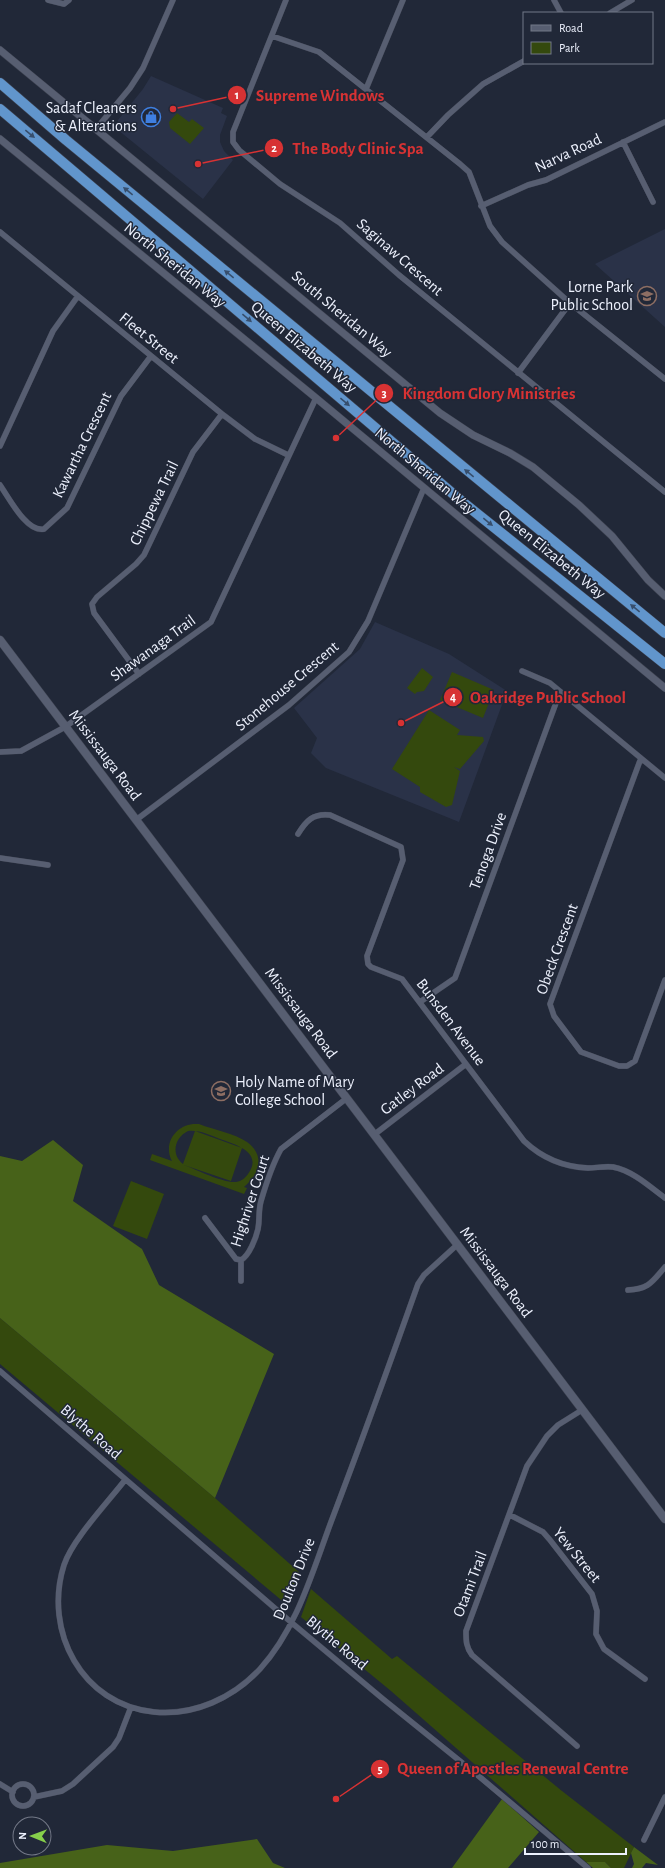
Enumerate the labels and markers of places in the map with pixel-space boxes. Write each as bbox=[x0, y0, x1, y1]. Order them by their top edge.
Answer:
callout: Supreme Windows bbox=[227, 80, 392, 109]
place label: Sadaf Cleaners & Alterations bbox=[46, 100, 137, 134]
shop icon: Sadaf Cleaners & Alterations bbox=[140, 106, 162, 128]
callout: The Body Clinic Spa bbox=[264, 133, 431, 162]
place label: Lorne Park Public School bbox=[551, 279, 634, 313]
school or university icon: Lorne Park Public School bbox=[636, 285, 658, 307]
callout: Kingdom Glory Ministries bbox=[374, 379, 583, 408]
callout: Oakridge Public School bbox=[443, 683, 634, 712]
place label: Holy Name of Mary College School bbox=[235, 1074, 355, 1108]
school or university icon: Holy Name of Mary College School bbox=[210, 1080, 232, 1102]
callout: Queen of Apostles Renewal Centre bbox=[370, 1754, 637, 1783]

